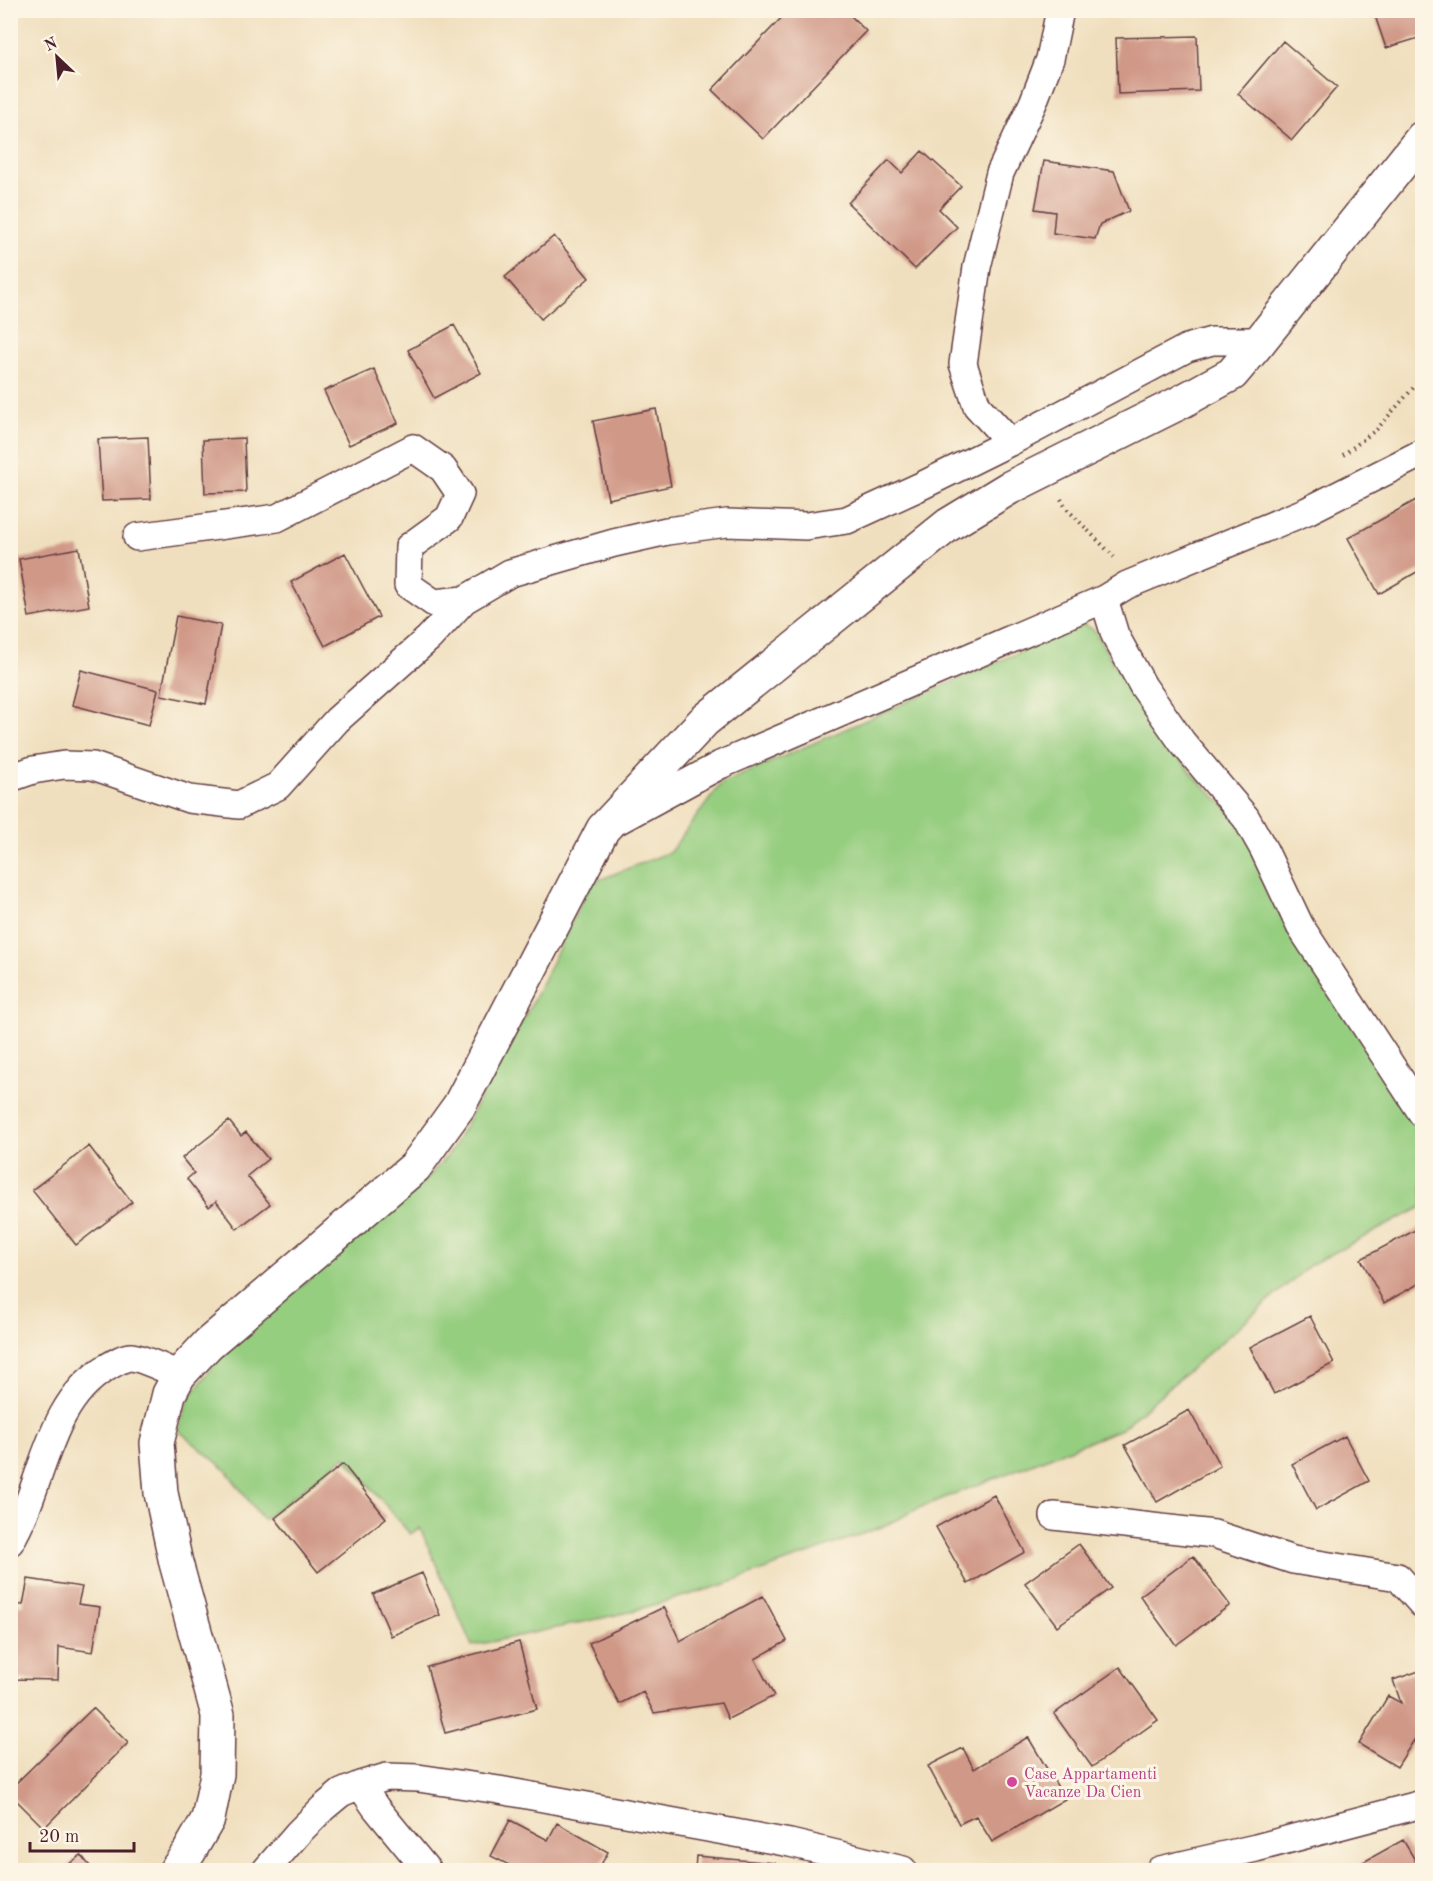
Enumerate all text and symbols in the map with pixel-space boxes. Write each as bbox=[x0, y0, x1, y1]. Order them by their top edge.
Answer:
north arrow bbox=[27, 27, 87, 87]
text: N bbox=[42, 35, 61, 55]
place label: Case Appartamenti Vacanze Da Cien bbox=[1024, 1767, 1157, 1801]
marker: Case Appartamenti Vacanze Da Cien bbox=[1005, 1775, 1019, 1789]
scale bar bbox=[30, 1815, 134, 1853]
text: 20 m bbox=[39, 1828, 79, 1846]

